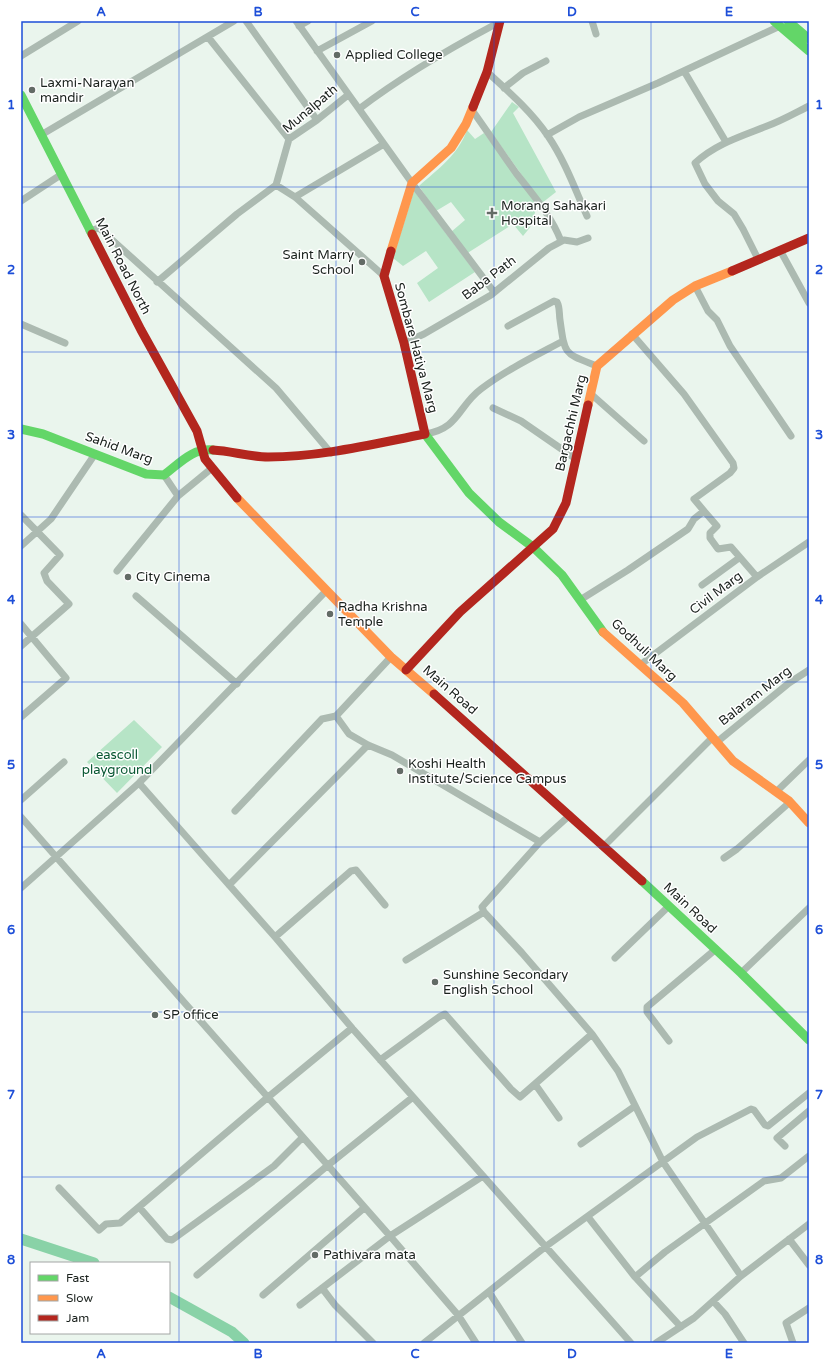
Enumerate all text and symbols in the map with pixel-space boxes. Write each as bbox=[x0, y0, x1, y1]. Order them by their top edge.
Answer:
text: A bbox=[96, 4, 106, 20]
text: B bbox=[253, 4, 263, 20]
text: C bbox=[410, 4, 420, 20]
text: D bbox=[567, 4, 577, 20]
text: E bbox=[725, 4, 733, 20]
place label: Applied College bbox=[345, 47, 443, 63]
marker: Applied College bbox=[332, 50, 342, 60]
place label: Laxmi-Narayan mandir bbox=[40, 75, 134, 106]
street label: Munalpath bbox=[279, 81, 341, 137]
marker: Laxmi-Narayan mandir bbox=[27, 85, 37, 95]
text: 1 bbox=[7, 97, 15, 113]
text: 1 bbox=[815, 97, 823, 113]
place label: Morang Sahakari Hospital bbox=[501, 198, 606, 229]
marker: Morang Sahakari Hospital bbox=[486, 207, 498, 219]
street label: Main Road North bbox=[92, 215, 154, 317]
place label: Saint Marry School bbox=[283, 247, 354, 278]
street label: Baba Path bbox=[459, 252, 519, 304]
marker: Saint Marry School bbox=[357, 257, 367, 267]
text: 2 bbox=[7, 262, 15, 278]
text: 2 bbox=[815, 262, 823, 278]
street label: Sombare Hatiya Marg bbox=[391, 281, 441, 415]
street label: Bargachhi Marg bbox=[552, 373, 590, 473]
text: 3 bbox=[7, 427, 15, 443]
text: 3 bbox=[815, 427, 823, 443]
street label: Sahid Marg bbox=[83, 428, 155, 468]
street label: Civil Marg bbox=[686, 568, 746, 618]
place label: City Cinema bbox=[136, 569, 210, 585]
marker: City Cinema bbox=[123, 572, 133, 582]
text: 4 bbox=[7, 592, 16, 608]
text: 4 bbox=[815, 592, 824, 608]
place label: Radha Krishna Temple bbox=[338, 599, 428, 630]
marker: Radha Krishna Temple bbox=[325, 609, 335, 619]
street label: Godhuli Marg bbox=[608, 615, 680, 685]
street label: Main Road bbox=[419, 662, 481, 718]
street label: Balaram Marg bbox=[716, 663, 794, 729]
park label: eascoll playground bbox=[82, 747, 152, 778]
place label: Koshi Health Institute/Science Campus bbox=[408, 756, 566, 787]
text: 5 bbox=[7, 757, 15, 773]
text: 5 bbox=[815, 757, 823, 773]
marker: Koshi Health Institute/Science Campus bbox=[395, 766, 405, 776]
street label: Main Road bbox=[660, 879, 720, 937]
text: 6 bbox=[7, 922, 15, 938]
text: 6 bbox=[815, 922, 823, 938]
place label: Sunshine Secondary English School bbox=[443, 967, 568, 998]
marker: Sunshine Secondary English School bbox=[430, 977, 440, 987]
place label: SP office bbox=[163, 1007, 219, 1023]
marker: SP office bbox=[150, 1010, 160, 1020]
text: 7 bbox=[7, 1087, 15, 1103]
text: 7 bbox=[815, 1087, 823, 1103]
place label: Pathivara mata bbox=[323, 1247, 416, 1263]
marker: Pathivara mata bbox=[310, 1250, 320, 1260]
text: 8 bbox=[7, 1252, 15, 1268]
text: 8 bbox=[815, 1252, 823, 1268]
legend bbox=[30, 1262, 170, 1334]
text: Fast bbox=[66, 1271, 90, 1285]
text: Slow bbox=[66, 1291, 93, 1305]
text: Jam bbox=[66, 1311, 89, 1325]
text: A bbox=[96, 1346, 106, 1362]
text: B bbox=[253, 1346, 263, 1362]
text: C bbox=[410, 1346, 420, 1362]
text: D bbox=[567, 1346, 577, 1362]
text: E bbox=[725, 1346, 733, 1362]

